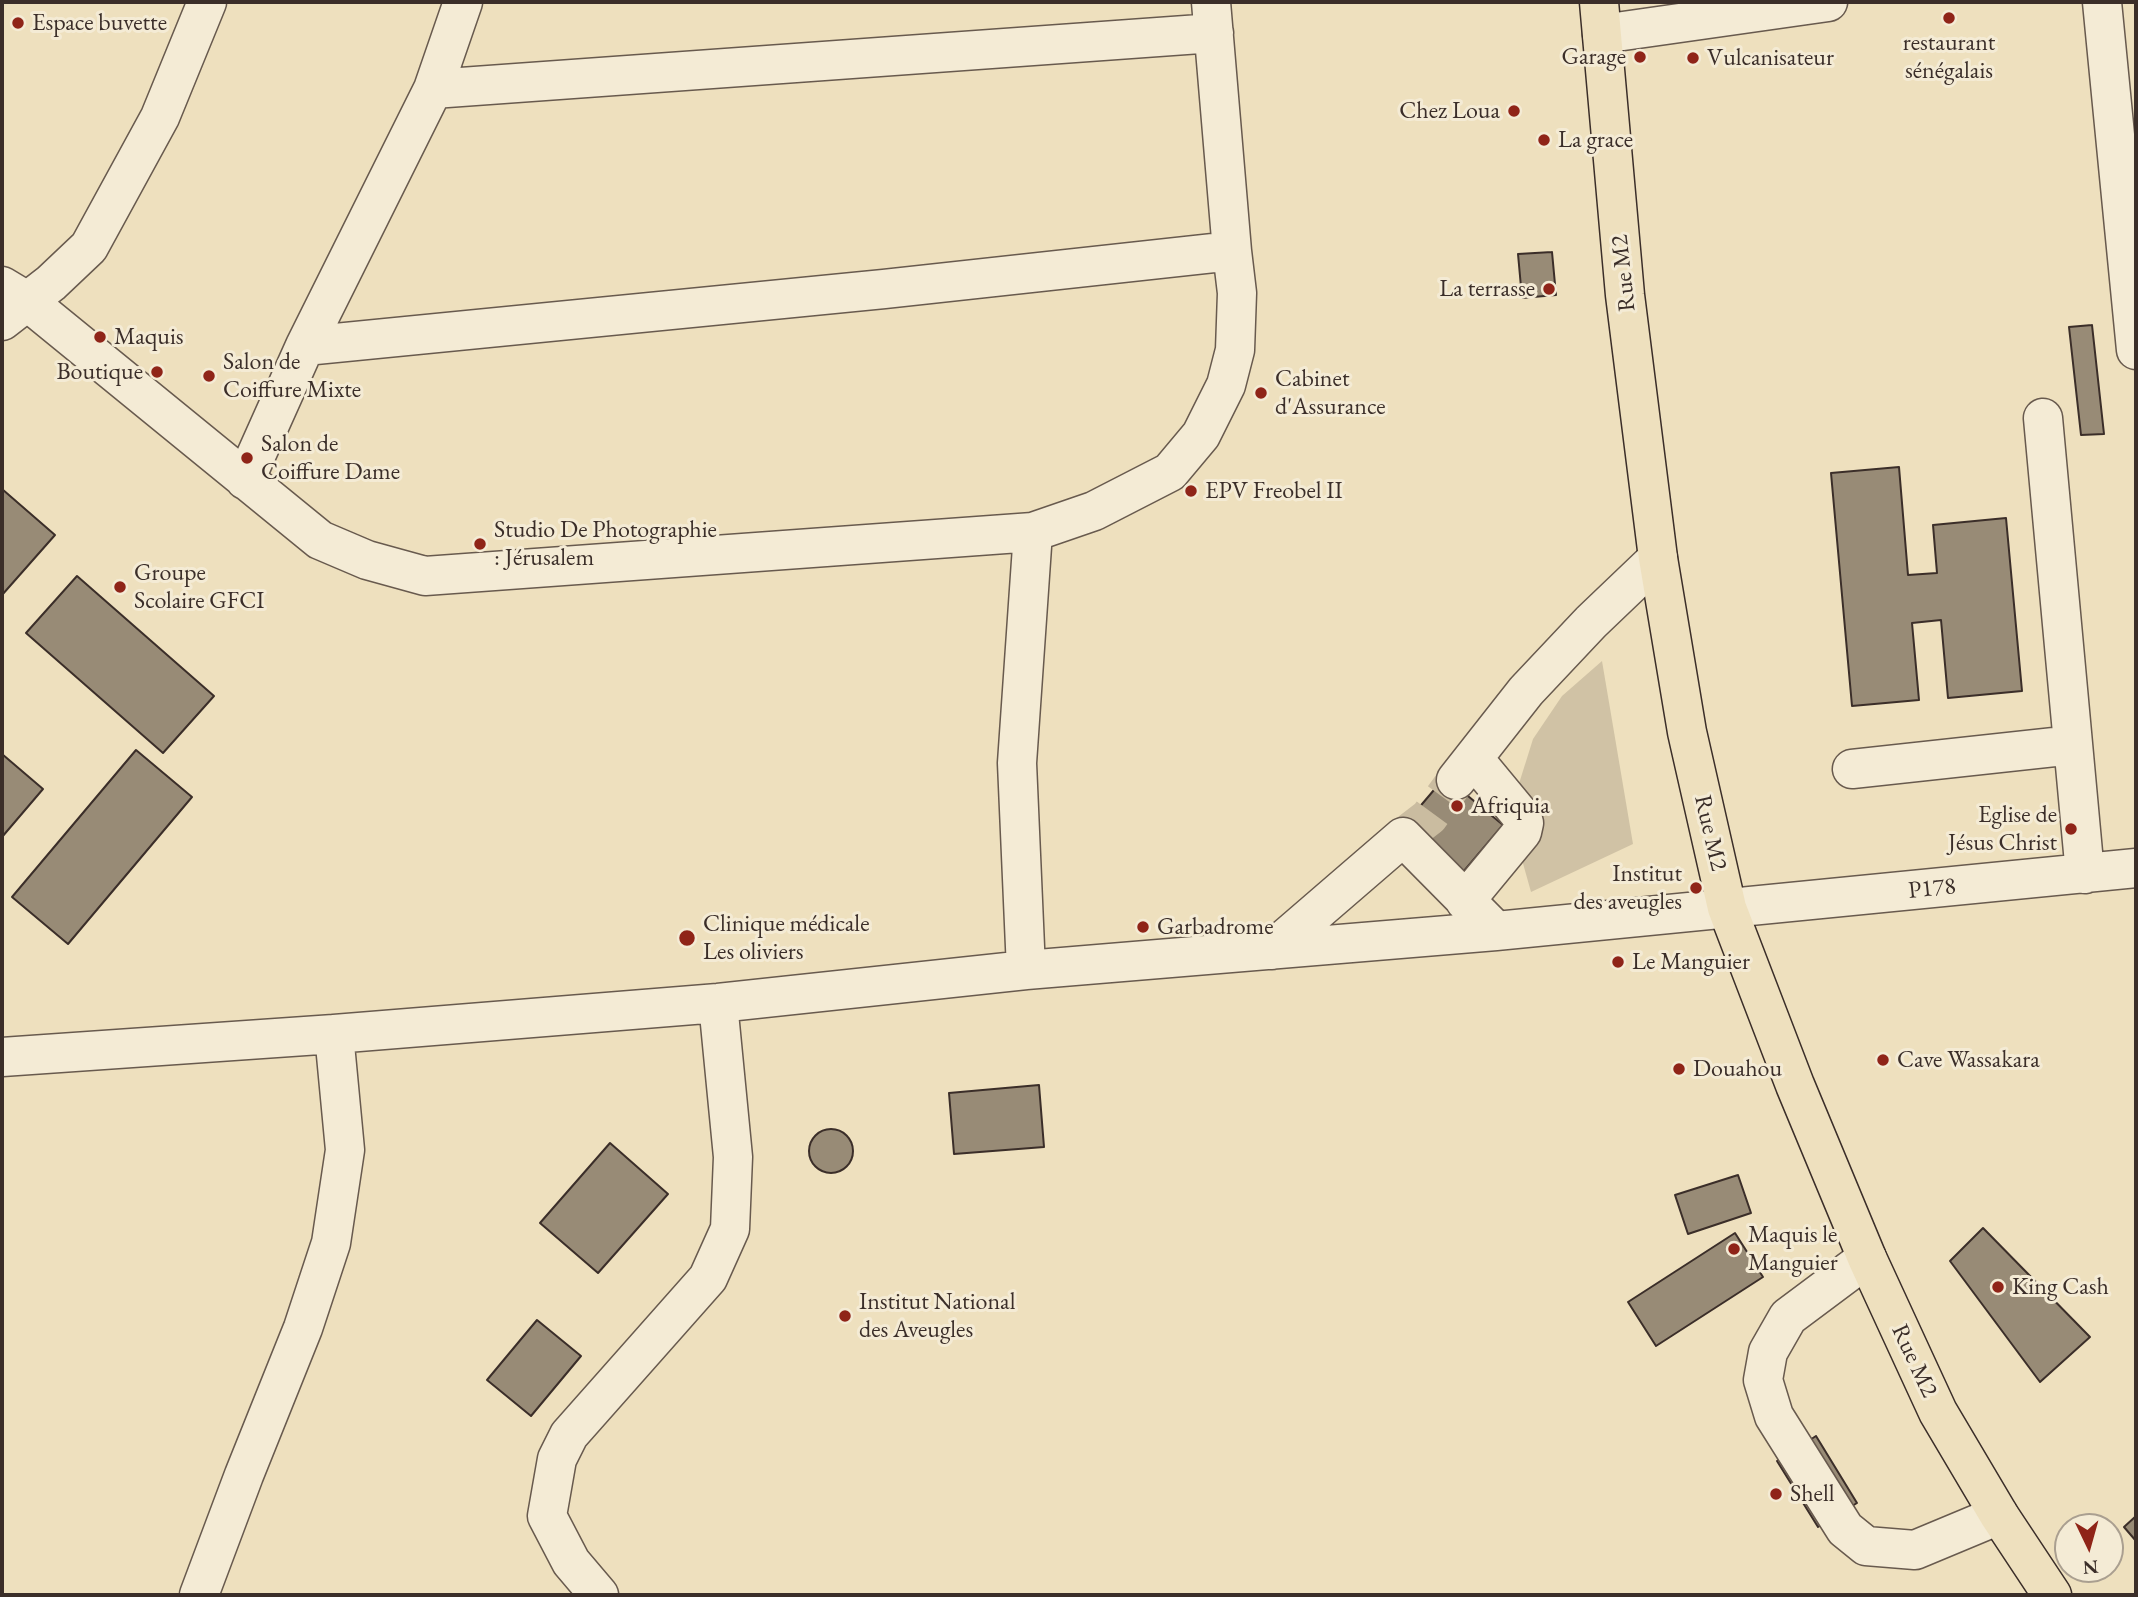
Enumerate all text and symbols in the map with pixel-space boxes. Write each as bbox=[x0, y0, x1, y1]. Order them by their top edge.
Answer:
place label: Espace buvette bbox=[32, 9, 167, 37]
marker: restaurant sénégalais bbox=[1941, 10, 1957, 26]
marker: Espace buvette bbox=[10, 15, 26, 31]
place label: restaurant sénégalais bbox=[1903, 29, 1995, 85]
place label: Garage bbox=[1562, 43, 1626, 71]
place label: Vulcanisateur bbox=[1707, 44, 1834, 72]
marker: Garage bbox=[1632, 49, 1648, 65]
marker: Vulcanisateur bbox=[1685, 50, 1701, 66]
place label: Chez Loua bbox=[1399, 97, 1500, 125]
marker: Chez Loua bbox=[1506, 103, 1522, 119]
place label: La grace bbox=[1558, 126, 1633, 154]
marker: La grace bbox=[1536, 132, 1552, 148]
street label: Rue M2 bbox=[1606, 233, 1642, 313]
place label: La terrasse bbox=[1439, 275, 1535, 303]
marker: La terrasse bbox=[1541, 281, 1557, 297]
place label: Maquis bbox=[114, 323, 184, 351]
marker: Maquis bbox=[92, 329, 108, 345]
place label: Salon de Coiffure Mixte bbox=[223, 348, 361, 404]
place label: Boutique bbox=[56, 358, 143, 386]
marker: Boutique bbox=[149, 364, 165, 380]
place label: Cabinet d'Assurance bbox=[1275, 365, 1386, 421]
marker: Salon de Coiffure Mixte bbox=[201, 368, 217, 384]
marker: Cabinet d'Assurance bbox=[1253, 385, 1269, 401]
place label: Salon de Coiffure Dame bbox=[261, 430, 400, 486]
marker: Salon de Coiffure Dame bbox=[239, 450, 255, 466]
place label: EPV Freobel II bbox=[1205, 477, 1343, 505]
marker: EPV Freobel II bbox=[1183, 483, 1199, 499]
place label: Studio De Photographie : Jérusalem bbox=[494, 516, 717, 572]
marker: Studio De Photographie : Jérusalem bbox=[472, 536, 488, 552]
place label: Groupe Scolaire GFCI bbox=[134, 559, 264, 615]
marker: Groupe Scolaire GFCI bbox=[112, 579, 128, 595]
place label: Afriquia bbox=[1471, 792, 1550, 820]
street label: Rue M2 bbox=[1687, 792, 1733, 874]
marker: Afriquia bbox=[1449, 798, 1465, 814]
place label: Eglise de Jésus Christ bbox=[1948, 801, 2057, 857]
marker: Eglise de Jésus Christ bbox=[2063, 821, 2079, 837]
place label: Institut des aveugles bbox=[1574, 860, 1682, 916]
street label: P178 bbox=[1907, 872, 1957, 906]
marker: Institut des aveugles bbox=[1688, 880, 1704, 896]
place label: Clinique médicale Les oliviers bbox=[703, 910, 869, 966]
place label: Garbadrome bbox=[1157, 913, 1274, 941]
marker: Garbadrome bbox=[1135, 919, 1151, 935]
marker: Clinique médicale Les oliviers bbox=[677, 928, 697, 948]
place label: Le Manguier bbox=[1632, 948, 1750, 976]
marker: Le Manguier bbox=[1610, 954, 1626, 970]
place label: Cave Wassakara bbox=[1897, 1046, 2040, 1074]
marker: Cave Wassakara bbox=[1875, 1052, 1891, 1068]
place label: Douahou bbox=[1693, 1055, 1782, 1083]
marker: Douahou bbox=[1671, 1061, 1687, 1077]
place label: Maquis le Manguier bbox=[1748, 1221, 1838, 1277]
marker: Maquis le Manguier bbox=[1726, 1241, 1742, 1257]
place label: King Cash bbox=[2012, 1273, 2109, 1301]
marker: King Cash bbox=[1990, 1279, 2006, 1295]
place label: Institut National des Aveugles bbox=[859, 1288, 1015, 1344]
marker: Institut National des Aveugles bbox=[837, 1308, 853, 1324]
street label: Rue M2 bbox=[1885, 1320, 1943, 1402]
place label: Shell bbox=[1790, 1480, 1834, 1508]
marker: Shell bbox=[1768, 1486, 1784, 1502]
north arrow bbox=[2054, 1513, 2124, 1583]
text: N bbox=[2082, 1554, 2099, 1581]

